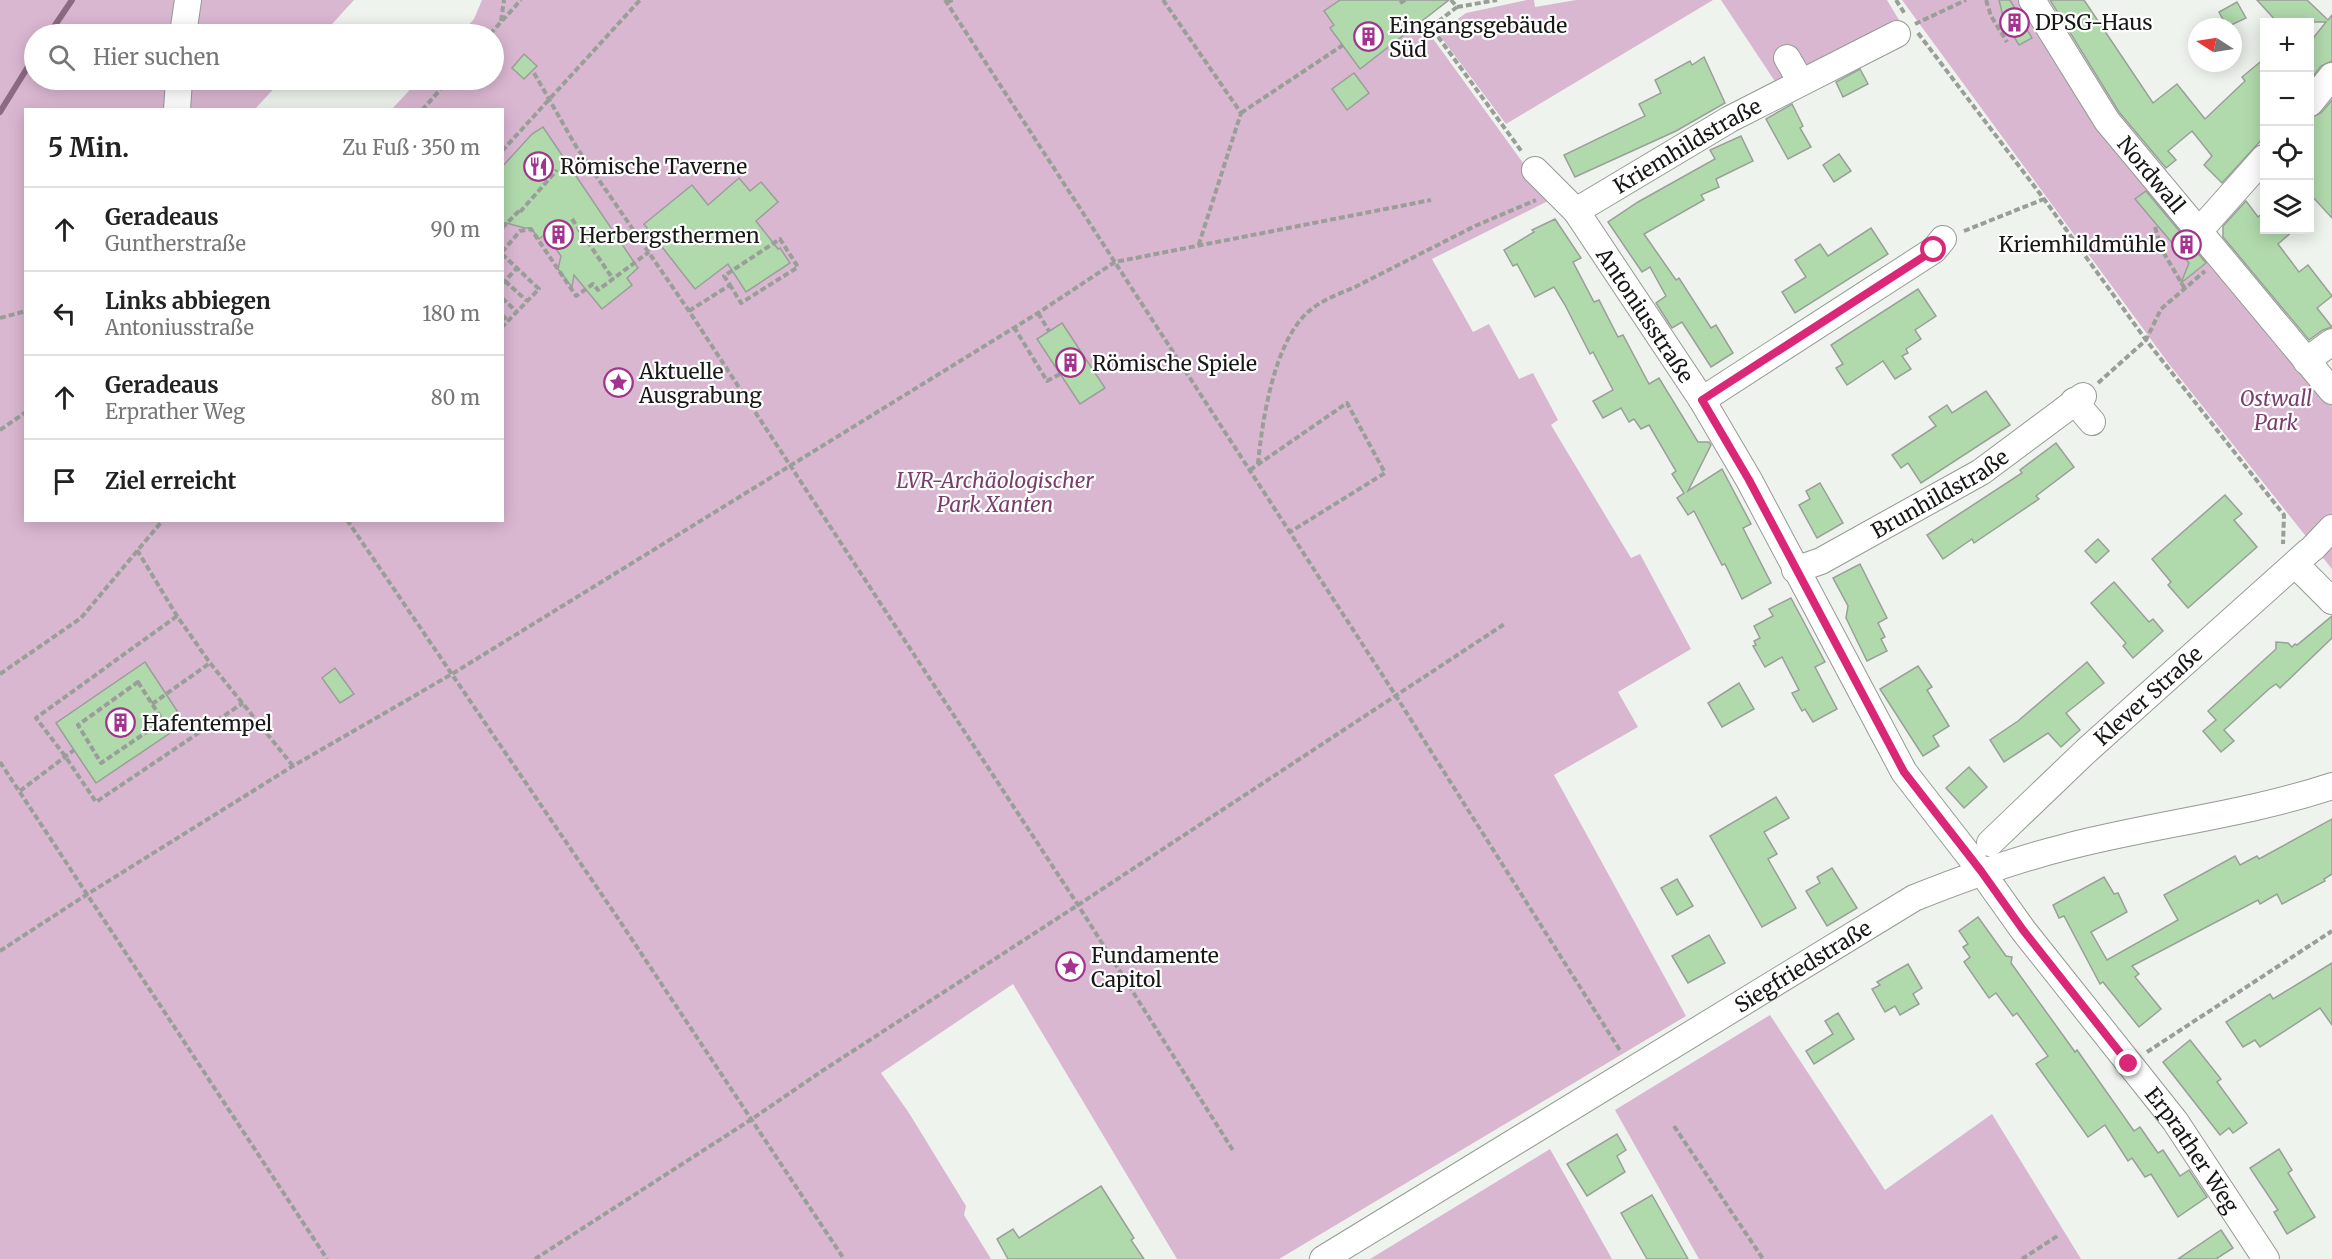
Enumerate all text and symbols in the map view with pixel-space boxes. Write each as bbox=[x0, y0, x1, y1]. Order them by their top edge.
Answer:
building icon: DPSG-Haus bbox=[1998, 6, 2030, 38]
place label: DPSG-Haus bbox=[2035, 9, 2153, 36]
place label: Eingangsgebäude Süd bbox=[1389, 12, 1567, 63]
north arrow bbox=[2188, 18, 2242, 72]
map controls bbox=[2260, 18, 2314, 234]
button: + bbox=[2260, 18, 2314, 72]
building icon: Eingangsgebäude Süd bbox=[1352, 21, 1384, 53]
search box bbox=[24, 24, 504, 90]
icon: search bbox=[45, 41, 78, 74]
text: Hier suchen bbox=[93, 43, 220, 71]
button: − bbox=[2260, 72, 2314, 126]
street label: Kriemhildstraße bbox=[1608, 92, 1766, 199]
button: locate bbox=[2260, 126, 2314, 180]
text: 5 Min. bbox=[48, 131, 129, 164]
street label: Nordwall bbox=[2112, 131, 2192, 219]
text: Zu Fuß · 350 m bbox=[342, 135, 480, 160]
restaurant icon: Römische Taverne bbox=[523, 150, 555, 182]
place label: Römische Taverne bbox=[560, 153, 747, 180]
button: layers bbox=[2260, 180, 2314, 234]
text: Geradeaus bbox=[105, 203, 219, 231]
icon: ahead bbox=[48, 213, 81, 246]
text: 90 m bbox=[430, 217, 480, 242]
building icon: Herbergsthermen bbox=[542, 219, 574, 251]
place label: Herbergsthermen bbox=[579, 222, 760, 249]
building icon: Kriemhildmühle bbox=[2171, 228, 2203, 260]
text: Guntherstraße bbox=[105, 231, 246, 256]
place label: Kriemhildmühle bbox=[1999, 231, 2166, 258]
route start bbox=[1920, 236, 1946, 262]
street label: Antoniusstraße bbox=[1590, 242, 1700, 388]
text: Links abbiegen bbox=[105, 287, 271, 315]
icon: left bbox=[48, 297, 81, 330]
text: 180 m bbox=[422, 301, 480, 326]
text: Antoniusstraße bbox=[105, 315, 254, 340]
building icon: Römische Spiele bbox=[1055, 347, 1087, 379]
place label: Römische Spiele bbox=[1092, 350, 1257, 377]
place label: Aktuelle Ausgrabung bbox=[638, 358, 762, 409]
place icon: Aktuelle Ausgrabung bbox=[602, 367, 634, 399]
text: Geradeaus bbox=[105, 371, 219, 399]
icon: ahead bbox=[48, 381, 81, 414]
text: 80 m bbox=[431, 385, 480, 410]
park label: Ostwall Park bbox=[2240, 385, 2312, 436]
text: Erprather Weg bbox=[105, 399, 245, 424]
street label: Brunhildstraße bbox=[1866, 443, 2014, 544]
icon: arrive bbox=[48, 465, 81, 498]
text: Ziel erreicht bbox=[105, 467, 236, 495]
park label: LVR-Archäologischer Park Xanten bbox=[896, 467, 1094, 518]
street label: Klever Straße bbox=[2088, 640, 2208, 751]
building icon: Hafentempel bbox=[105, 707, 137, 739]
place label: Hafentempel bbox=[142, 710, 273, 737]
street label: Siegfriedstraße bbox=[1729, 914, 1876, 1018]
place label: Fundamente Capitol bbox=[1091, 942, 1219, 993]
place icon: Fundamente Capitol bbox=[1054, 951, 1086, 983]
route end bbox=[2115, 1050, 2141, 1076]
street label: Erprather Weg bbox=[2140, 1081, 2245, 1218]

